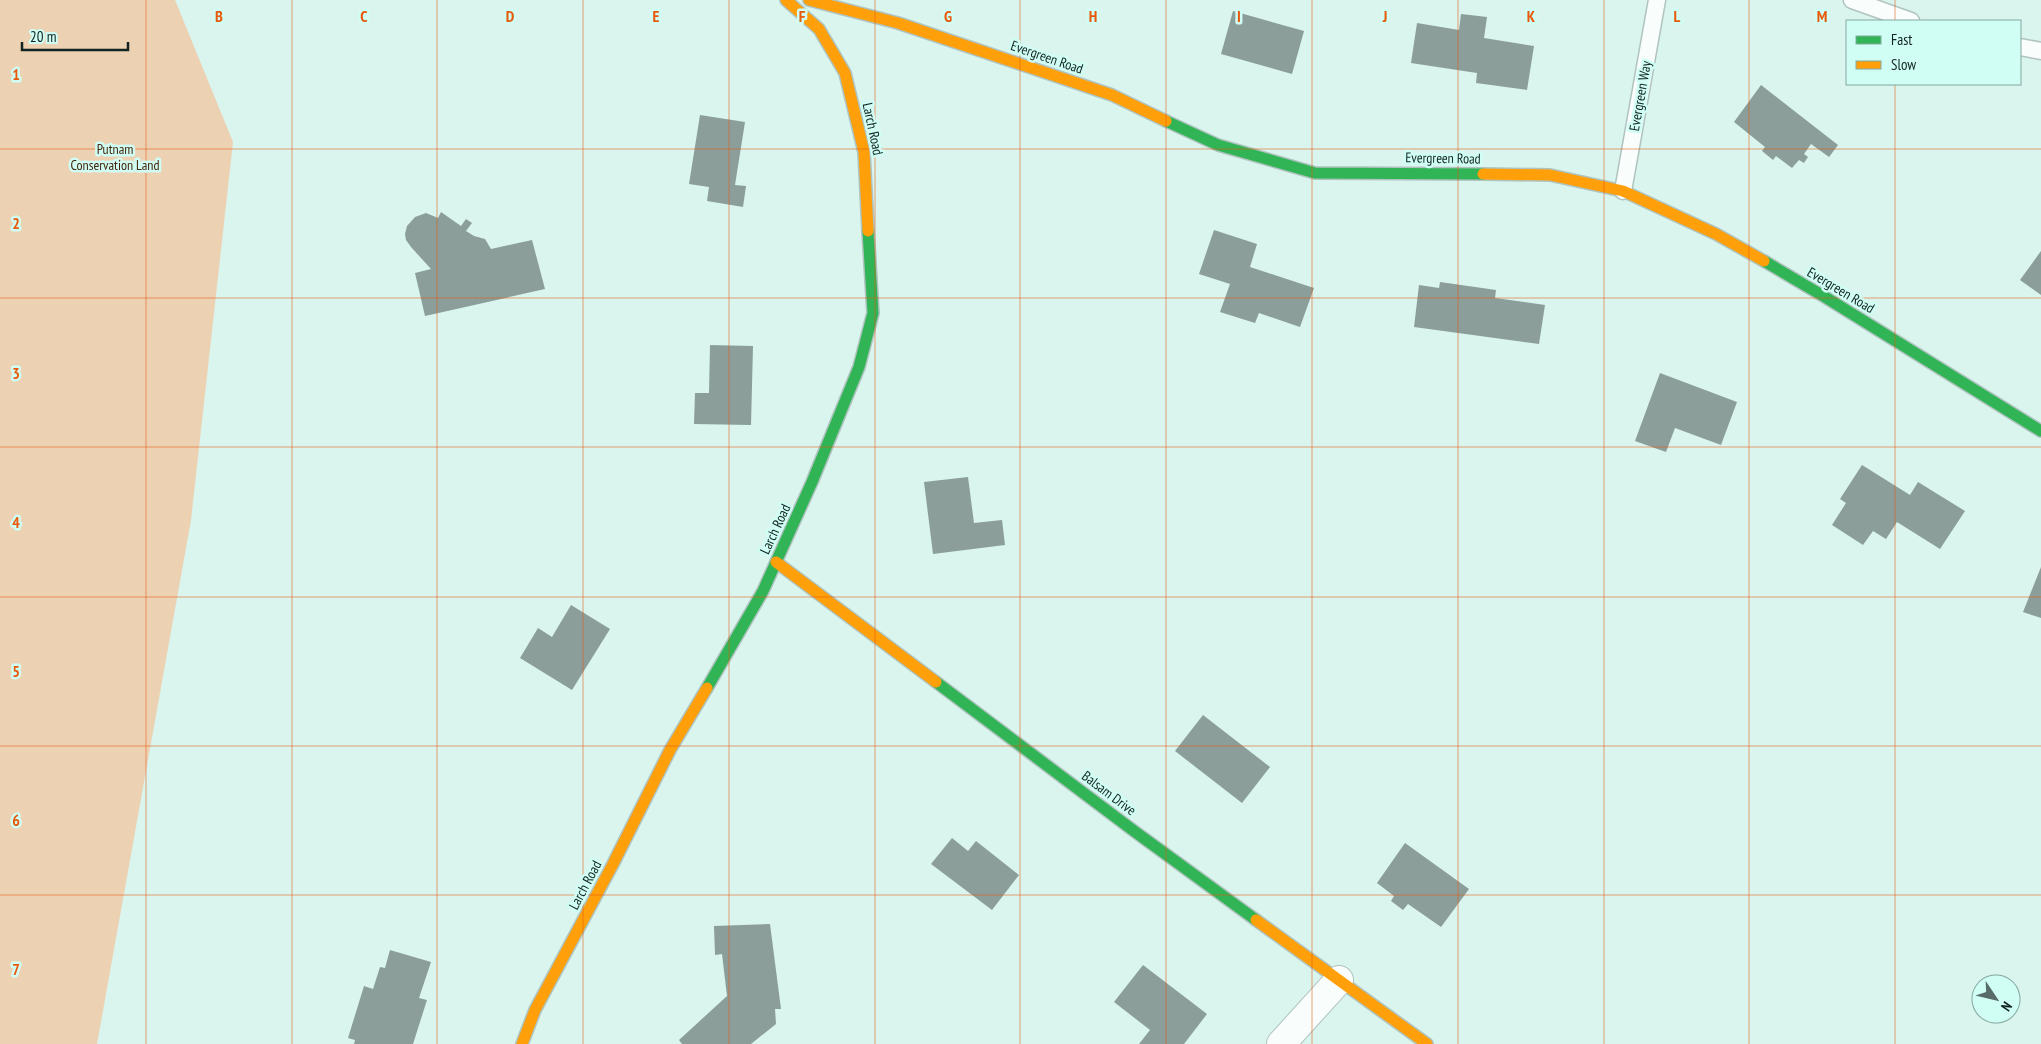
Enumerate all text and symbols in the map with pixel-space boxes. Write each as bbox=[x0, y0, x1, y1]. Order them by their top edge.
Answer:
text: B bbox=[215, 6, 223, 26]
text: C bbox=[360, 6, 368, 26]
text: D bbox=[506, 6, 515, 26]
text: E bbox=[653, 6, 660, 26]
text: F bbox=[799, 6, 806, 26]
text: G bbox=[944, 6, 952, 26]
text: H bbox=[1089, 6, 1097, 26]
text: I bbox=[1237, 6, 1241, 26]
text: J bbox=[1382, 6, 1387, 26]
text: K bbox=[1527, 6, 1536, 26]
text: L bbox=[1674, 6, 1681, 26]
text: M bbox=[1817, 6, 1827, 26]
scale bar bbox=[22, 20, 129, 52]
legend bbox=[1846, 20, 2021, 85]
text: 20 m bbox=[30, 27, 56, 46]
text: Fast bbox=[1891, 30, 1912, 49]
street label: Evergreen Road bbox=[1008, 36, 1086, 78]
text: Slow bbox=[1891, 55, 1916, 74]
street label: Evergreen Way bbox=[1625, 59, 1655, 133]
text: 1 bbox=[12, 64, 20, 84]
street label: Larch Road bbox=[859, 101, 887, 157]
park label: Putnam Conservation Land bbox=[70, 140, 160, 174]
street label: Evergreen Road bbox=[1405, 148, 1481, 168]
text: 2 bbox=[12, 213, 20, 233]
street label: Evergreen Road bbox=[1804, 263, 1878, 317]
text: 3 bbox=[12, 363, 20, 383]
street label: Larch Road bbox=[756, 501, 794, 557]
text: 4 bbox=[12, 512, 20, 532]
text: 5 bbox=[12, 661, 20, 681]
street label: Balsam Drive bbox=[1078, 767, 1140, 819]
text: 6 bbox=[12, 810, 20, 830]
street label: Larch Road bbox=[565, 857, 605, 913]
text: 7 bbox=[12, 959, 20, 979]
north arrow bbox=[1971, 974, 2021, 1024]
text: N bbox=[1997, 998, 2016, 1015]

